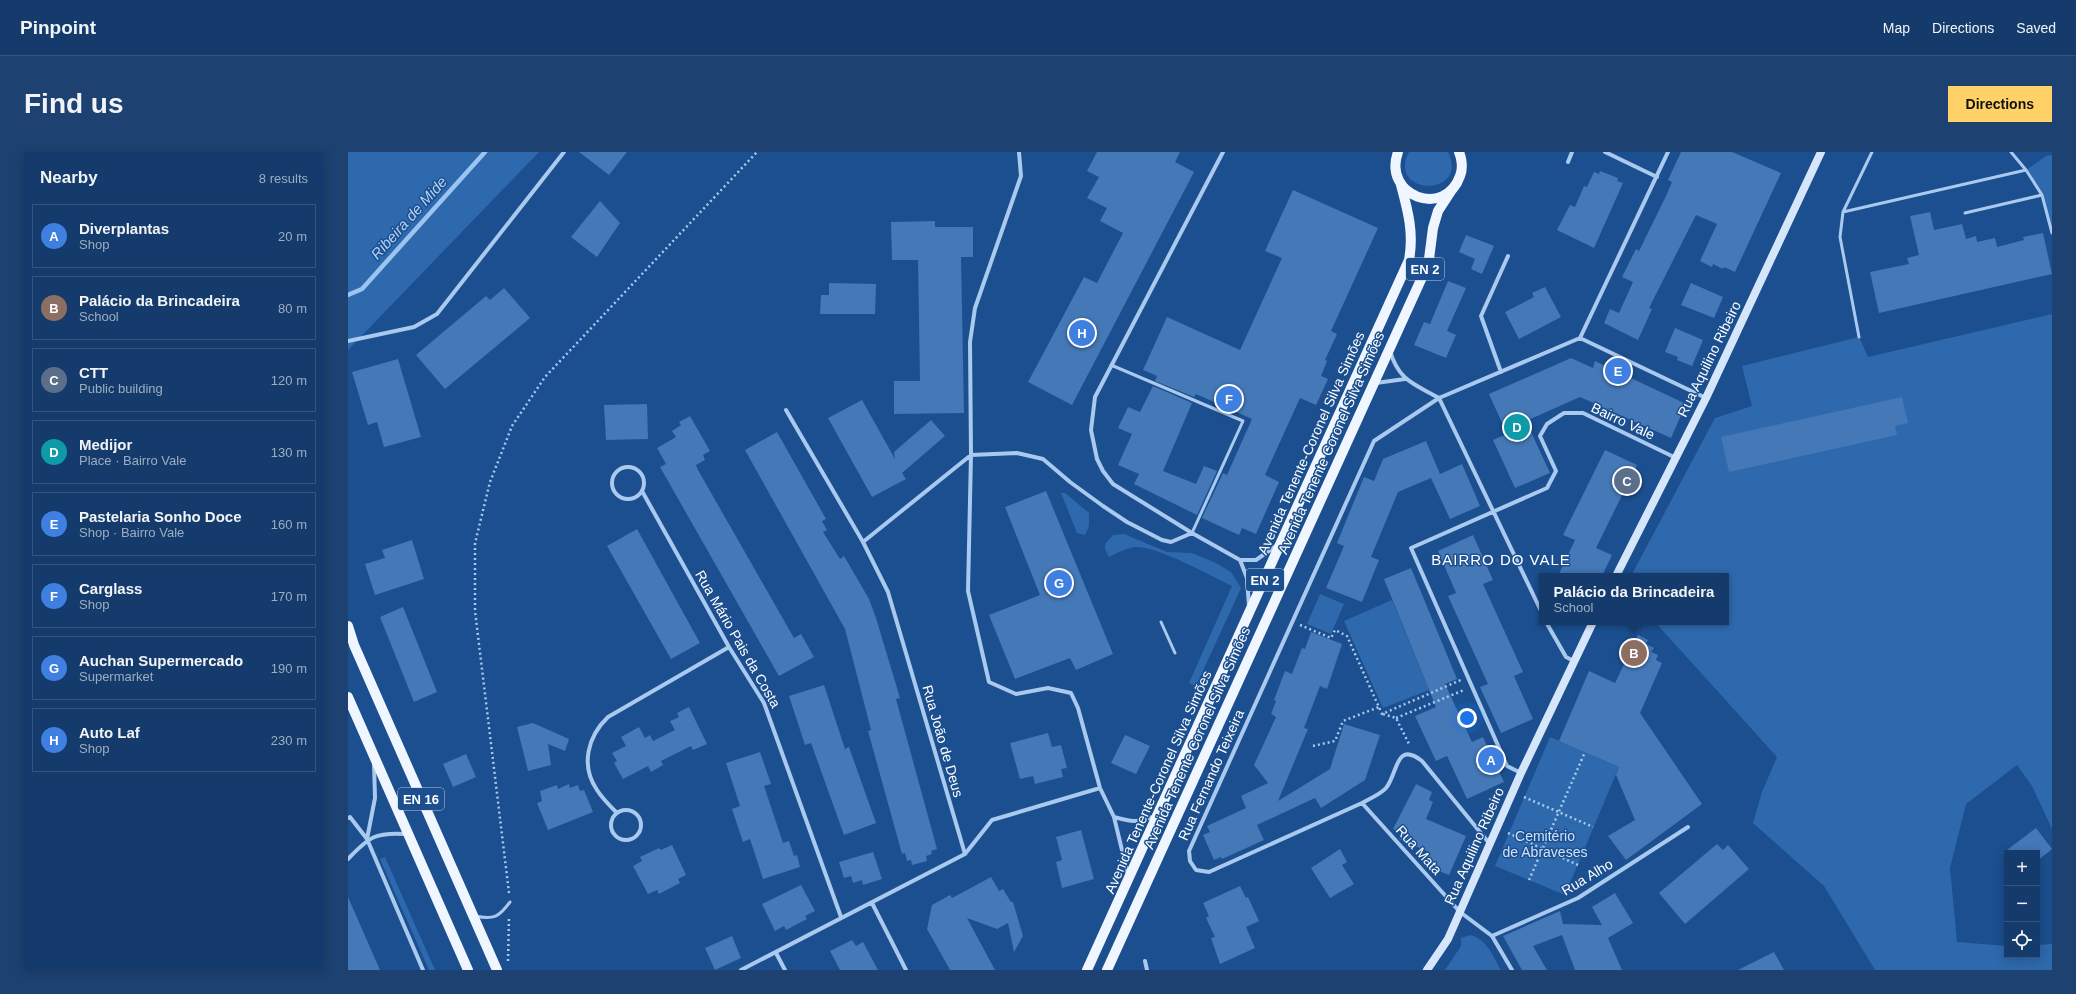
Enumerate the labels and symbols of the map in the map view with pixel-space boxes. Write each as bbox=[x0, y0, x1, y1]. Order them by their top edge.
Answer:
water label: Ribeira de Mide bbox=[367, 173, 450, 262]
road number: EN 2 bbox=[1406, 258, 1444, 280]
street label: Rua Aquilino Ribeiro bbox=[1674, 298, 1744, 420]
pin: H bbox=[1069, 318, 1095, 348]
street label: Avenida Tenente-Coronel Silva Simões bbox=[1254, 329, 1368, 557]
street label: Avenida Tenente Coronel Silva Simões bbox=[1275, 329, 1387, 557]
pin: E bbox=[1605, 356, 1631, 386]
pin: F bbox=[1216, 384, 1242, 414]
street label: Bairro Vale bbox=[1589, 399, 1657, 443]
pin: D bbox=[1504, 412, 1530, 442]
pin: C bbox=[1614, 466, 1640, 496]
district label: BAIRRO DO VALE bbox=[1431, 551, 1571, 568]
street label: Rua Mário Pais da Costa bbox=[692, 568, 784, 711]
pin: G bbox=[1046, 568, 1072, 598]
road number: EN 2 bbox=[1246, 569, 1284, 591]
street label: Avenida Tenente Coronel Silva Simões bbox=[1141, 624, 1253, 852]
pin: B bbox=[1621, 638, 1647, 668]
street label: Avenida Tenente-Coronel Silva Simões bbox=[1101, 668, 1215, 896]
street label: Rua João de Deus bbox=[919, 683, 967, 799]
street label: Rua Fernando Teixeira bbox=[1175, 707, 1247, 843]
your location bbox=[1457, 708, 1477, 728]
pin: A bbox=[1478, 745, 1504, 775]
street label: Rua Aquilino Ribeiro bbox=[1441, 785, 1507, 907]
road number: EN 16 bbox=[398, 788, 444, 810]
street label: Rua Mata bbox=[1393, 822, 1445, 878]
park label: Cemitério de Abraveses bbox=[1503, 828, 1587, 860]
street label: Rua Alho bbox=[1559, 855, 1616, 898]

